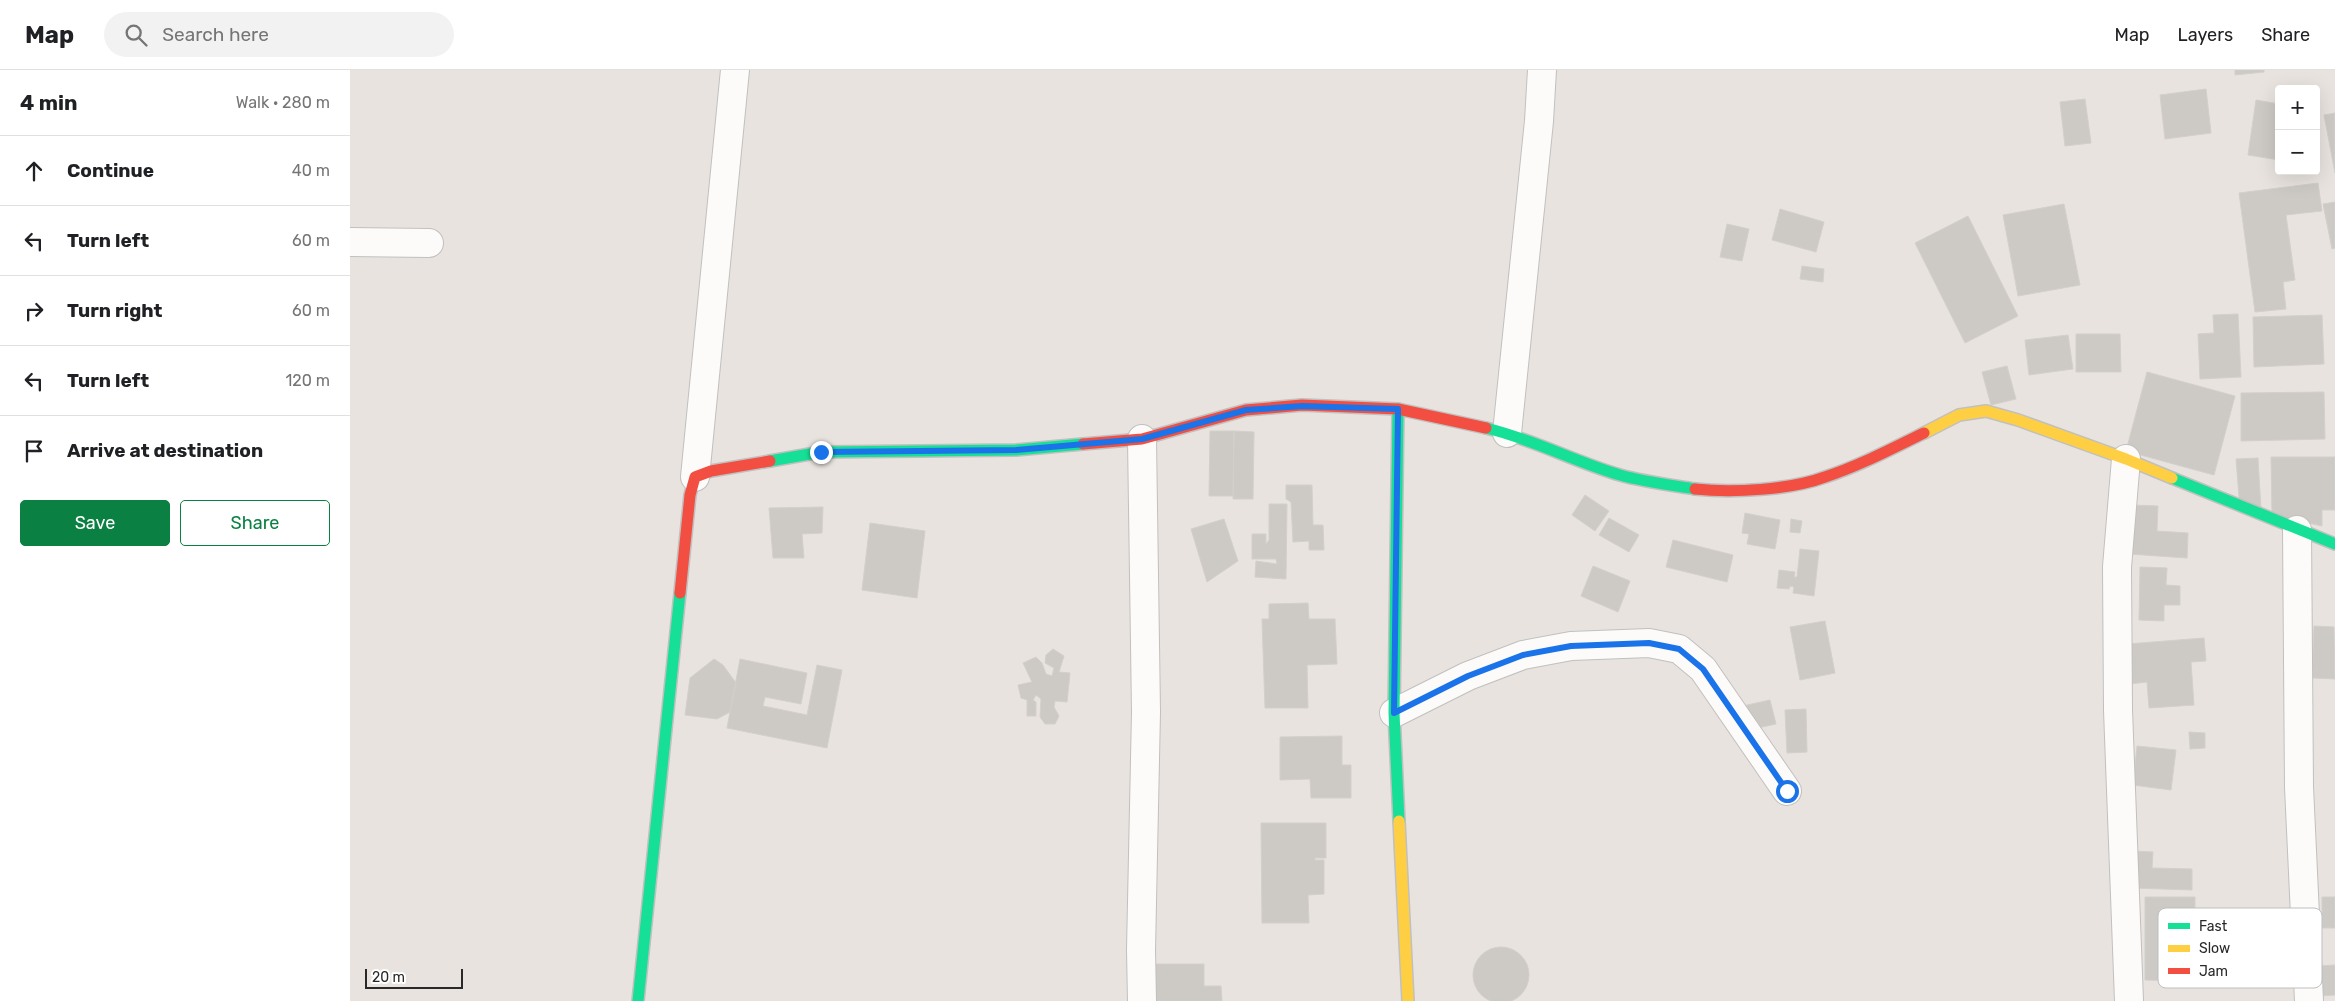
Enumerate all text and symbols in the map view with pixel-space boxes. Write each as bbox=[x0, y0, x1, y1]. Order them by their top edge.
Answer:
search box bbox=[104, 12, 454, 57]
text: Map bbox=[25, 21, 74, 49]
icon: search bbox=[122, 21, 150, 49]
text: Search here bbox=[162, 23, 269, 46]
text: Map bbox=[2115, 24, 2150, 46]
text: Layers bbox=[2178, 24, 2233, 46]
text: Share bbox=[2261, 24, 2310, 46]
map controls bbox=[2275, 85, 2320, 175]
button: + bbox=[2275, 85, 2320, 130]
text: 4 min bbox=[20, 90, 78, 115]
text: Walk · 280 m bbox=[236, 93, 330, 112]
button: − bbox=[2275, 130, 2320, 175]
icon: ahead bbox=[20, 157, 48, 185]
text: Continue bbox=[67, 159, 154, 182]
text: 40 m bbox=[292, 161, 330, 180]
icon: left bbox=[20, 227, 48, 255]
text: Turn left bbox=[67, 229, 149, 252]
text: 60 m bbox=[292, 231, 330, 250]
icon: right bbox=[20, 297, 48, 325]
text: Turn right bbox=[67, 299, 162, 322]
text: 60 m bbox=[292, 301, 330, 320]
icon: left bbox=[20, 367, 48, 395]
text: Turn left bbox=[67, 369, 149, 392]
text: 120 m bbox=[285, 371, 330, 390]
icon: arrive bbox=[20, 437, 48, 465]
text: Arrive at destination bbox=[67, 439, 263, 462]
route end bbox=[810, 441, 833, 464]
button: Save bbox=[20, 500, 170, 546]
button: Share bbox=[180, 500, 330, 546]
route start bbox=[1776, 780, 1799, 803]
legend bbox=[2158, 908, 2322, 988]
text: Fast bbox=[2199, 918, 2228, 935]
text: Slow bbox=[2199, 940, 2230, 957]
text: Jam bbox=[2199, 963, 2228, 980]
scale bar bbox=[365, 966, 462, 989]
text: 20 m bbox=[372, 969, 405, 986]

